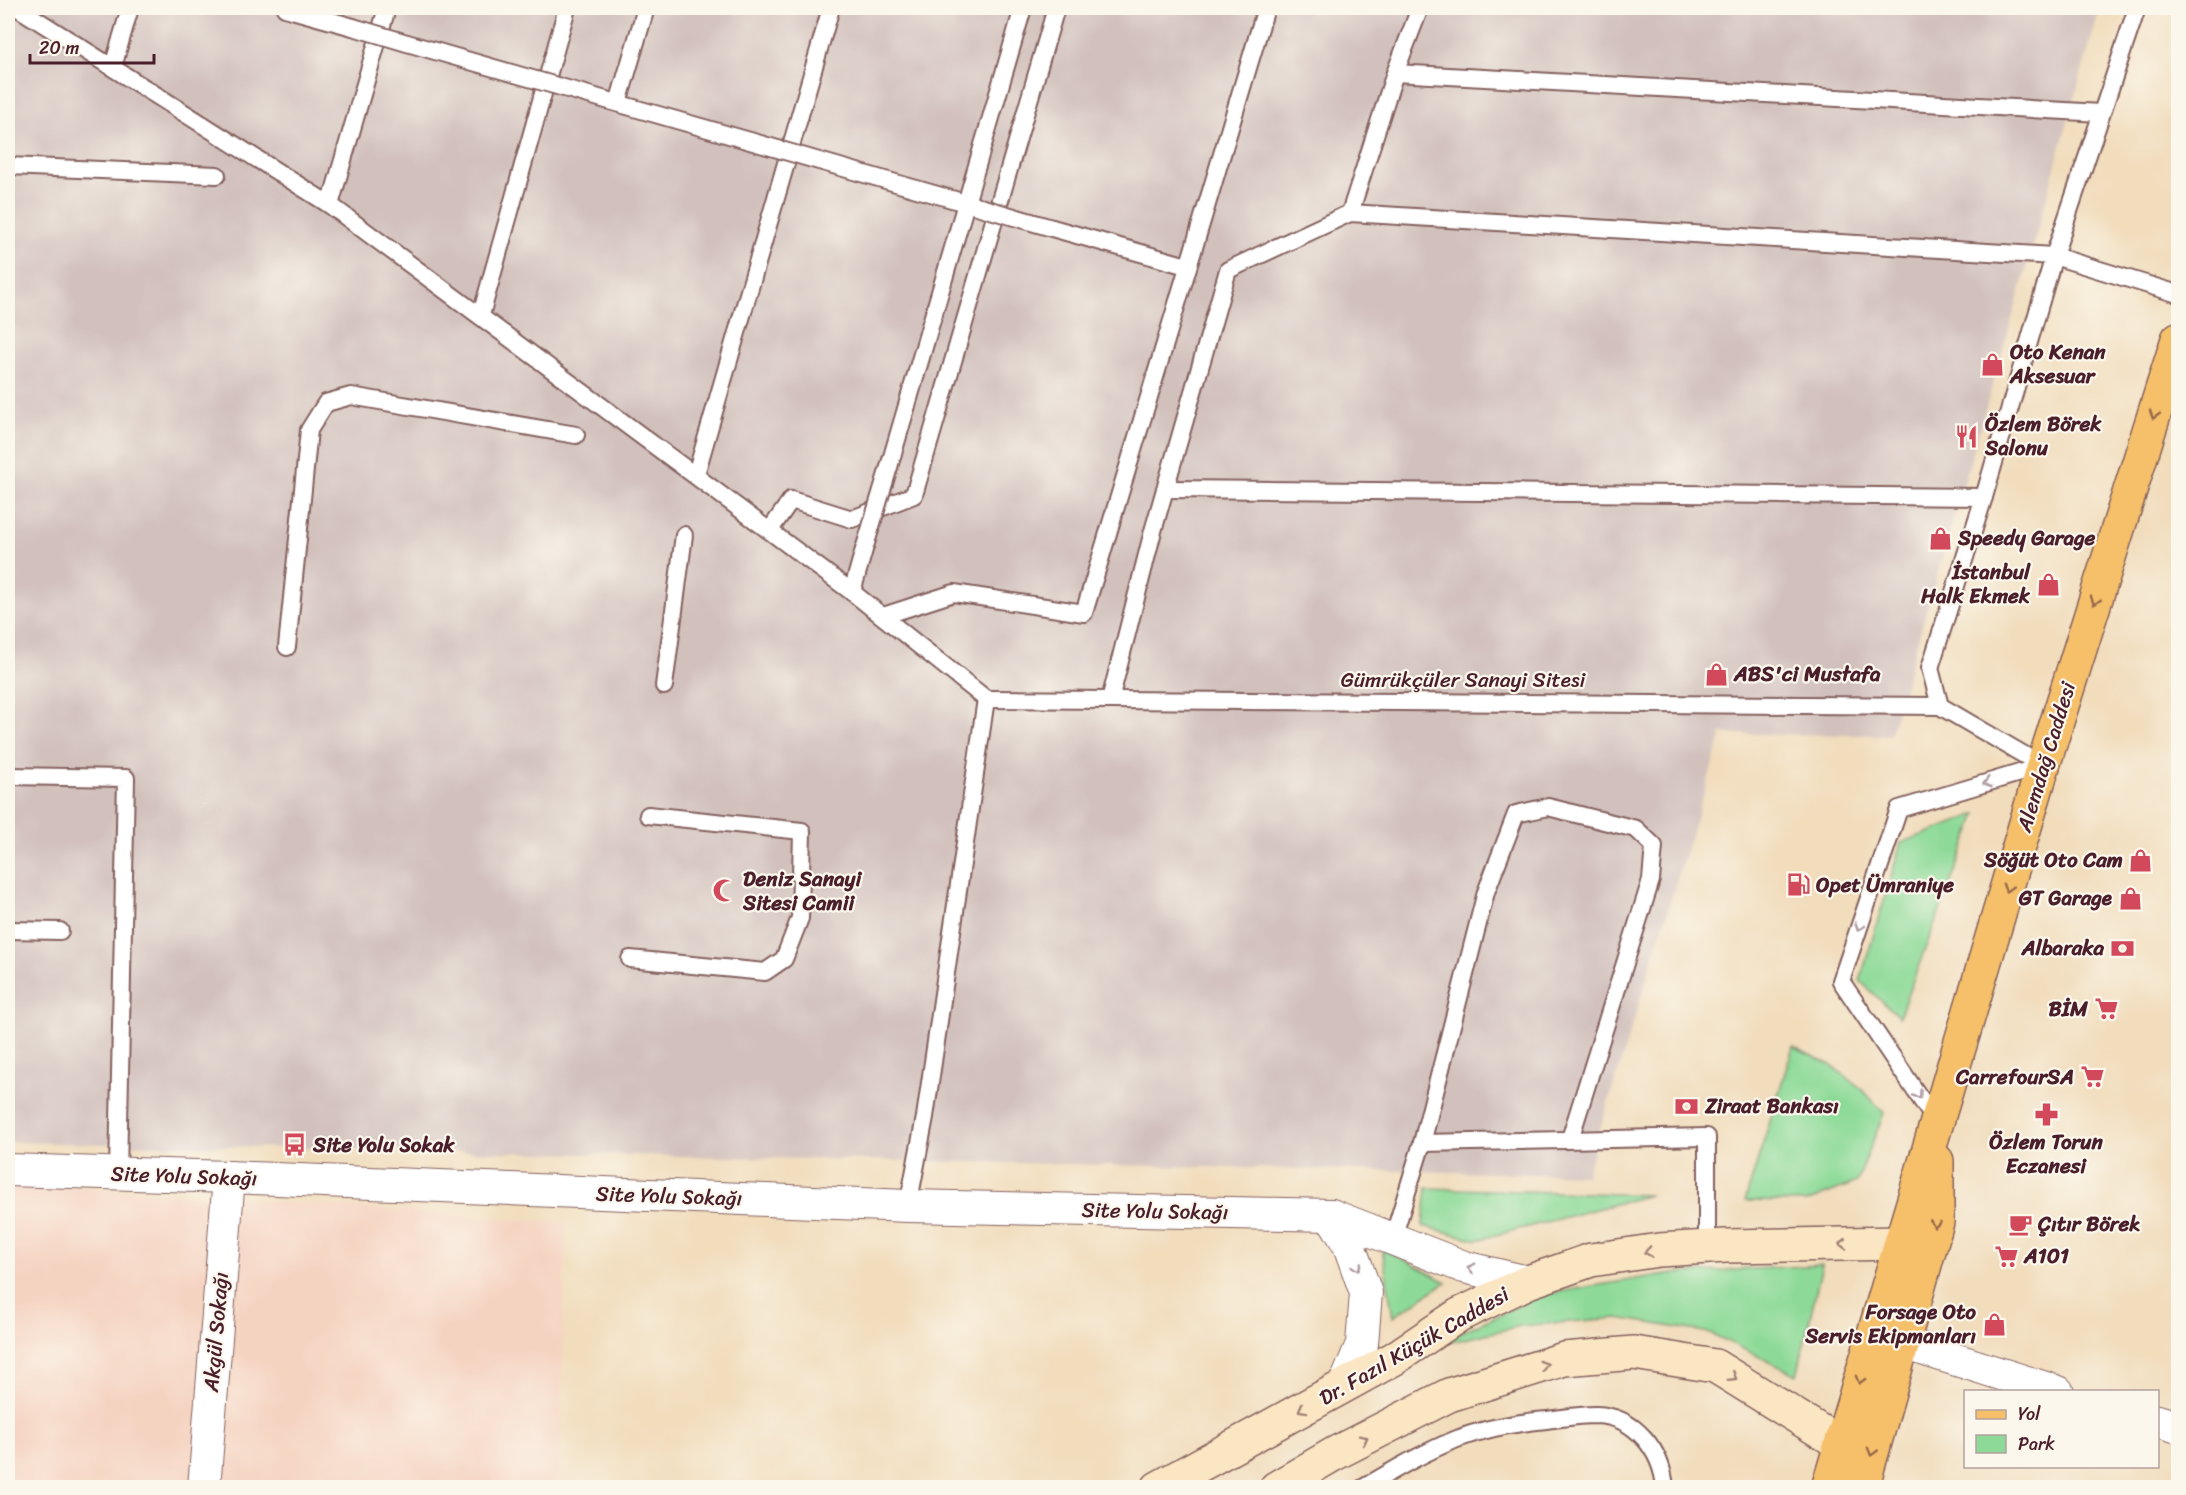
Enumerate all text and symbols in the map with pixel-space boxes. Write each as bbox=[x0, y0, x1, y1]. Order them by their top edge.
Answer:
scale bar bbox=[30, 27, 154, 65]
text: 20 m bbox=[39, 32, 79, 64]
place label: Oto Kenan Aksesuar bbox=[2009, 333, 2106, 395]
shop icon: Oto Kenan Aksesuar bbox=[1979, 351, 2005, 377]
place label: Özlem Börek Salonu bbox=[1984, 405, 2102, 467]
one-way arrow bbox=[2149, 409, 2161, 420]
restaurant icon: Özlem Börek Salonu bbox=[1954, 423, 1980, 449]
place label: Speedy Garage bbox=[1957, 519, 2096, 557]
shop icon: Speedy Garage bbox=[1927, 525, 1953, 551]
place label: İstanbul Halk Ekmek bbox=[1920, 553, 2031, 615]
shop icon: İstanbul Halk Ekmek bbox=[2035, 571, 2061, 597]
one-way arrow bbox=[2090, 595, 2102, 606]
place label: ABS'ci Mustafa bbox=[1733, 655, 1881, 693]
street label: Gümrükçüler Sanayi Sitesi bbox=[1341, 661, 1586, 699]
shop icon: ABS'ci Mustafa bbox=[1703, 661, 1729, 687]
street label: Alemdağ Caddesi bbox=[2005, 676, 2087, 838]
one-way arrow bbox=[1982, 776, 1992, 788]
place label: Söğüt Oto Cam bbox=[1983, 841, 2123, 879]
shop icon: Söğüt Oto Cam bbox=[2128, 847, 2154, 873]
place label: Deniz Sanayi Sitesi Camii bbox=[742, 860, 862, 922]
place label: Opet Ümraniye bbox=[1816, 866, 1954, 904]
fuel station icon: Opet Ümraniye bbox=[1785, 872, 1811, 898]
mosque icon: Deniz Sanayi Sitesi Camii bbox=[712, 878, 738, 904]
place label: GT Garage bbox=[2018, 879, 2113, 917]
one-way arrow bbox=[2002, 882, 2014, 893]
shop icon: GT Garage bbox=[2117, 885, 2143, 911]
one-way arrow bbox=[1854, 921, 1866, 932]
place label: Albaraka bbox=[2021, 929, 2104, 967]
bank icon: Albaraka bbox=[2109, 935, 2135, 961]
place label: BİM bbox=[2048, 990, 2089, 1028]
supermarket icon: BİM bbox=[2093, 996, 2119, 1022]
place label: CarrefourSA bbox=[1955, 1058, 2074, 1096]
supermarket icon: CarrefourSA bbox=[2079, 1064, 2105, 1090]
place label: Ziraat Bankası bbox=[1704, 1087, 1839, 1125]
one-way arrow bbox=[1911, 1088, 1922, 1099]
bank icon: Ziraat Bankası bbox=[1674, 1093, 1700, 1119]
pharmacy icon: Özlem Torun Eczanesi bbox=[2033, 1101, 2059, 1127]
place label: Özlem Torun Eczanesi bbox=[1989, 1123, 2103, 1185]
place label: Site Yolu Sokak bbox=[312, 1126, 455, 1164]
bus stop icon: Site Yolu Sokak bbox=[282, 1132, 308, 1158]
street label: Site Yolu Sokağı bbox=[110, 1154, 258, 1198]
street label: Site Yolu Sokağı bbox=[595, 1174, 743, 1218]
street label: Site Yolu Sokağı bbox=[1081, 1191, 1229, 1231]
place label: Çıtır Börek bbox=[2037, 1205, 2140, 1243]
cafe icon: Çıtır Börek bbox=[2007, 1211, 2033, 1237]
one-way arrow bbox=[1929, 1218, 1942, 1228]
place label: A101 bbox=[2023, 1237, 2069, 1275]
one-way arrow bbox=[1838, 1238, 1847, 1250]
supermarket icon: A101 bbox=[1993, 1243, 2019, 1269]
one-way arrow bbox=[1643, 1245, 1653, 1257]
one-way arrow bbox=[1349, 1261, 1362, 1272]
one-way arrow bbox=[1466, 1263, 1476, 1276]
street label: Akgül Sokağı bbox=[192, 1270, 240, 1395]
street label: Dr. Fazıl Küçük Caddesi bbox=[1311, 1275, 1518, 1416]
place label: Forsage Oto Servis Ekipmanları bbox=[1804, 1293, 1976, 1355]
shop icon: Forsage Oto Servis Ekipmanları bbox=[1981, 1311, 2007, 1337]
one-way arrow bbox=[1538, 1360, 1549, 1372]
one-way arrow bbox=[1727, 1370, 1737, 1382]
one-way arrow bbox=[1855, 1374, 1867, 1385]
legend bbox=[1964, 1390, 2159, 1468]
text: Yol bbox=[2018, 1398, 2041, 1430]
one-way arrow bbox=[1298, 1402, 1308, 1413]
text: Park bbox=[2018, 1428, 2055, 1460]
one-way arrow bbox=[1357, 1435, 1368, 1446]
one-way arrow bbox=[1867, 1446, 1879, 1457]

